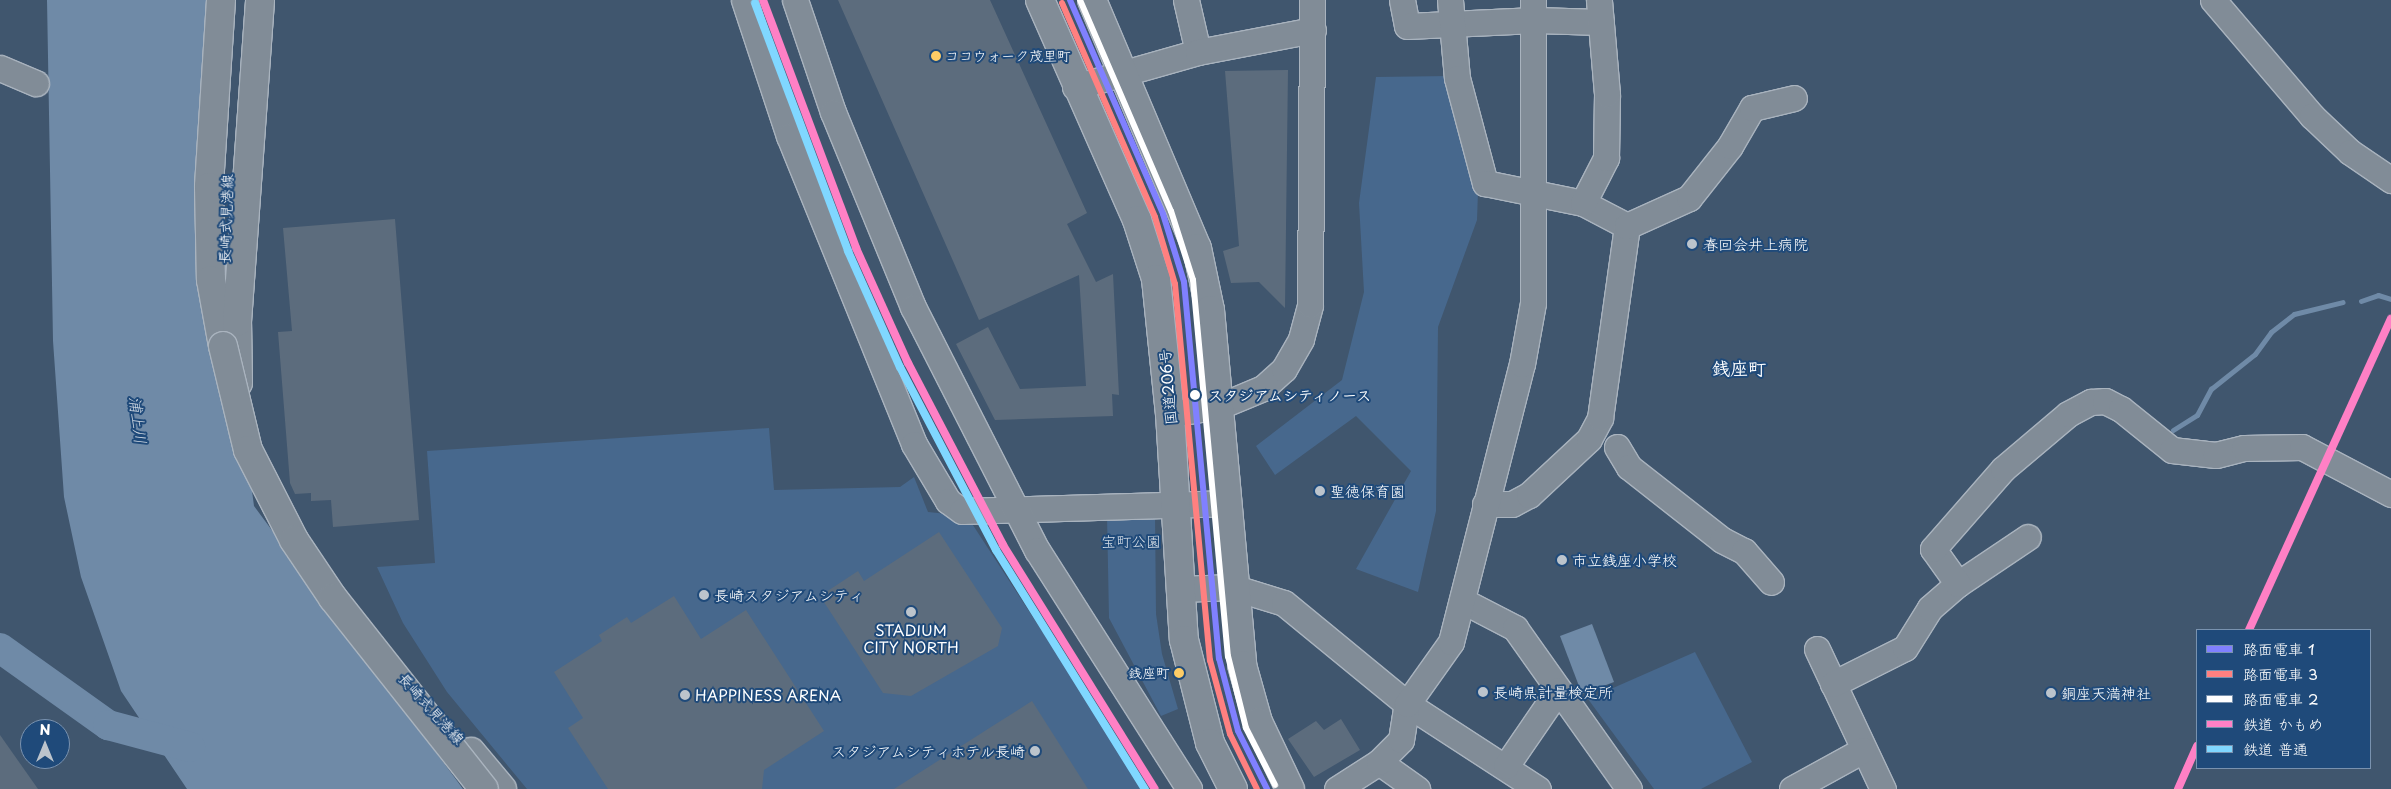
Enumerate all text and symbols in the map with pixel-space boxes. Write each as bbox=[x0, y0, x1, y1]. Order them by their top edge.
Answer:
place label: ココウォーク茂里町 bbox=[945, 48, 1071, 64]
marker: ココウォーク茂里町 bbox=[931, 51, 941, 61]
street label: 長崎式見港線 bbox=[214, 174, 236, 264]
place label: 春回会井上病院 bbox=[1703, 235, 1808, 253]
marker: 春回会井上病院 bbox=[1685, 237, 1699, 251]
street label: 国道206号 bbox=[1155, 348, 1179, 426]
district label: 銭座町 bbox=[1712, 357, 1766, 379]
marker: スタジアムシティノース bbox=[1186, 386, 1204, 404]
place label: スタジアムシティノース bbox=[1208, 386, 1373, 404]
water label: 浦上川 bbox=[127, 395, 151, 445]
place label: 聖徳保育園 bbox=[1330, 482, 1405, 500]
marker: 聖徳保育園 bbox=[1314, 485, 1326, 497]
park label: 宝町公園 bbox=[1101, 532, 1161, 550]
place label: 市立銭座小学校 bbox=[1572, 551, 1677, 569]
marker: 市立銭座小学校 bbox=[1556, 554, 1568, 566]
place label: 長崎スタジアムシティ bbox=[714, 586, 864, 604]
marker: 長崎スタジアムシティ bbox=[698, 589, 710, 601]
marker: STADIUM CITY NORTH bbox=[905, 606, 917, 618]
place label: STADIUM CITY NORTH bbox=[863, 620, 959, 655]
legend bbox=[2196, 629, 2371, 769]
text: 路面電車 1 bbox=[2243, 637, 2315, 660]
text: 路面電車 3 bbox=[2243, 662, 2318, 685]
place label: 銭座町 bbox=[1128, 665, 1170, 681]
marker: 銭座町 bbox=[1174, 668, 1184, 678]
street label: 長崎式見港線 bbox=[395, 669, 469, 747]
place label: 長崎県計量検定所 bbox=[1493, 683, 1613, 701]
place label: 銅座天満神社 bbox=[2061, 684, 2151, 702]
place label: HAPPINESS ARENA bbox=[695, 686, 842, 704]
marker: 長崎県計量検定所 bbox=[1477, 686, 1489, 698]
marker: 銅座天満神社 bbox=[2045, 687, 2057, 699]
text: 路面電車 2 bbox=[2243, 687, 2319, 710]
marker: HAPPINESS ARENA bbox=[679, 689, 691, 701]
text: 鉄道 かもめ bbox=[2243, 712, 2323, 735]
north arrow bbox=[20, 719, 70, 769]
text: N bbox=[39, 719, 51, 740]
text: 鉄道 普通 bbox=[2243, 737, 2308, 760]
place label: スタジアムシティホテル長崎 bbox=[830, 742, 1025, 760]
marker: スタジアムシティホテル長崎 bbox=[1029, 745, 1041, 757]

